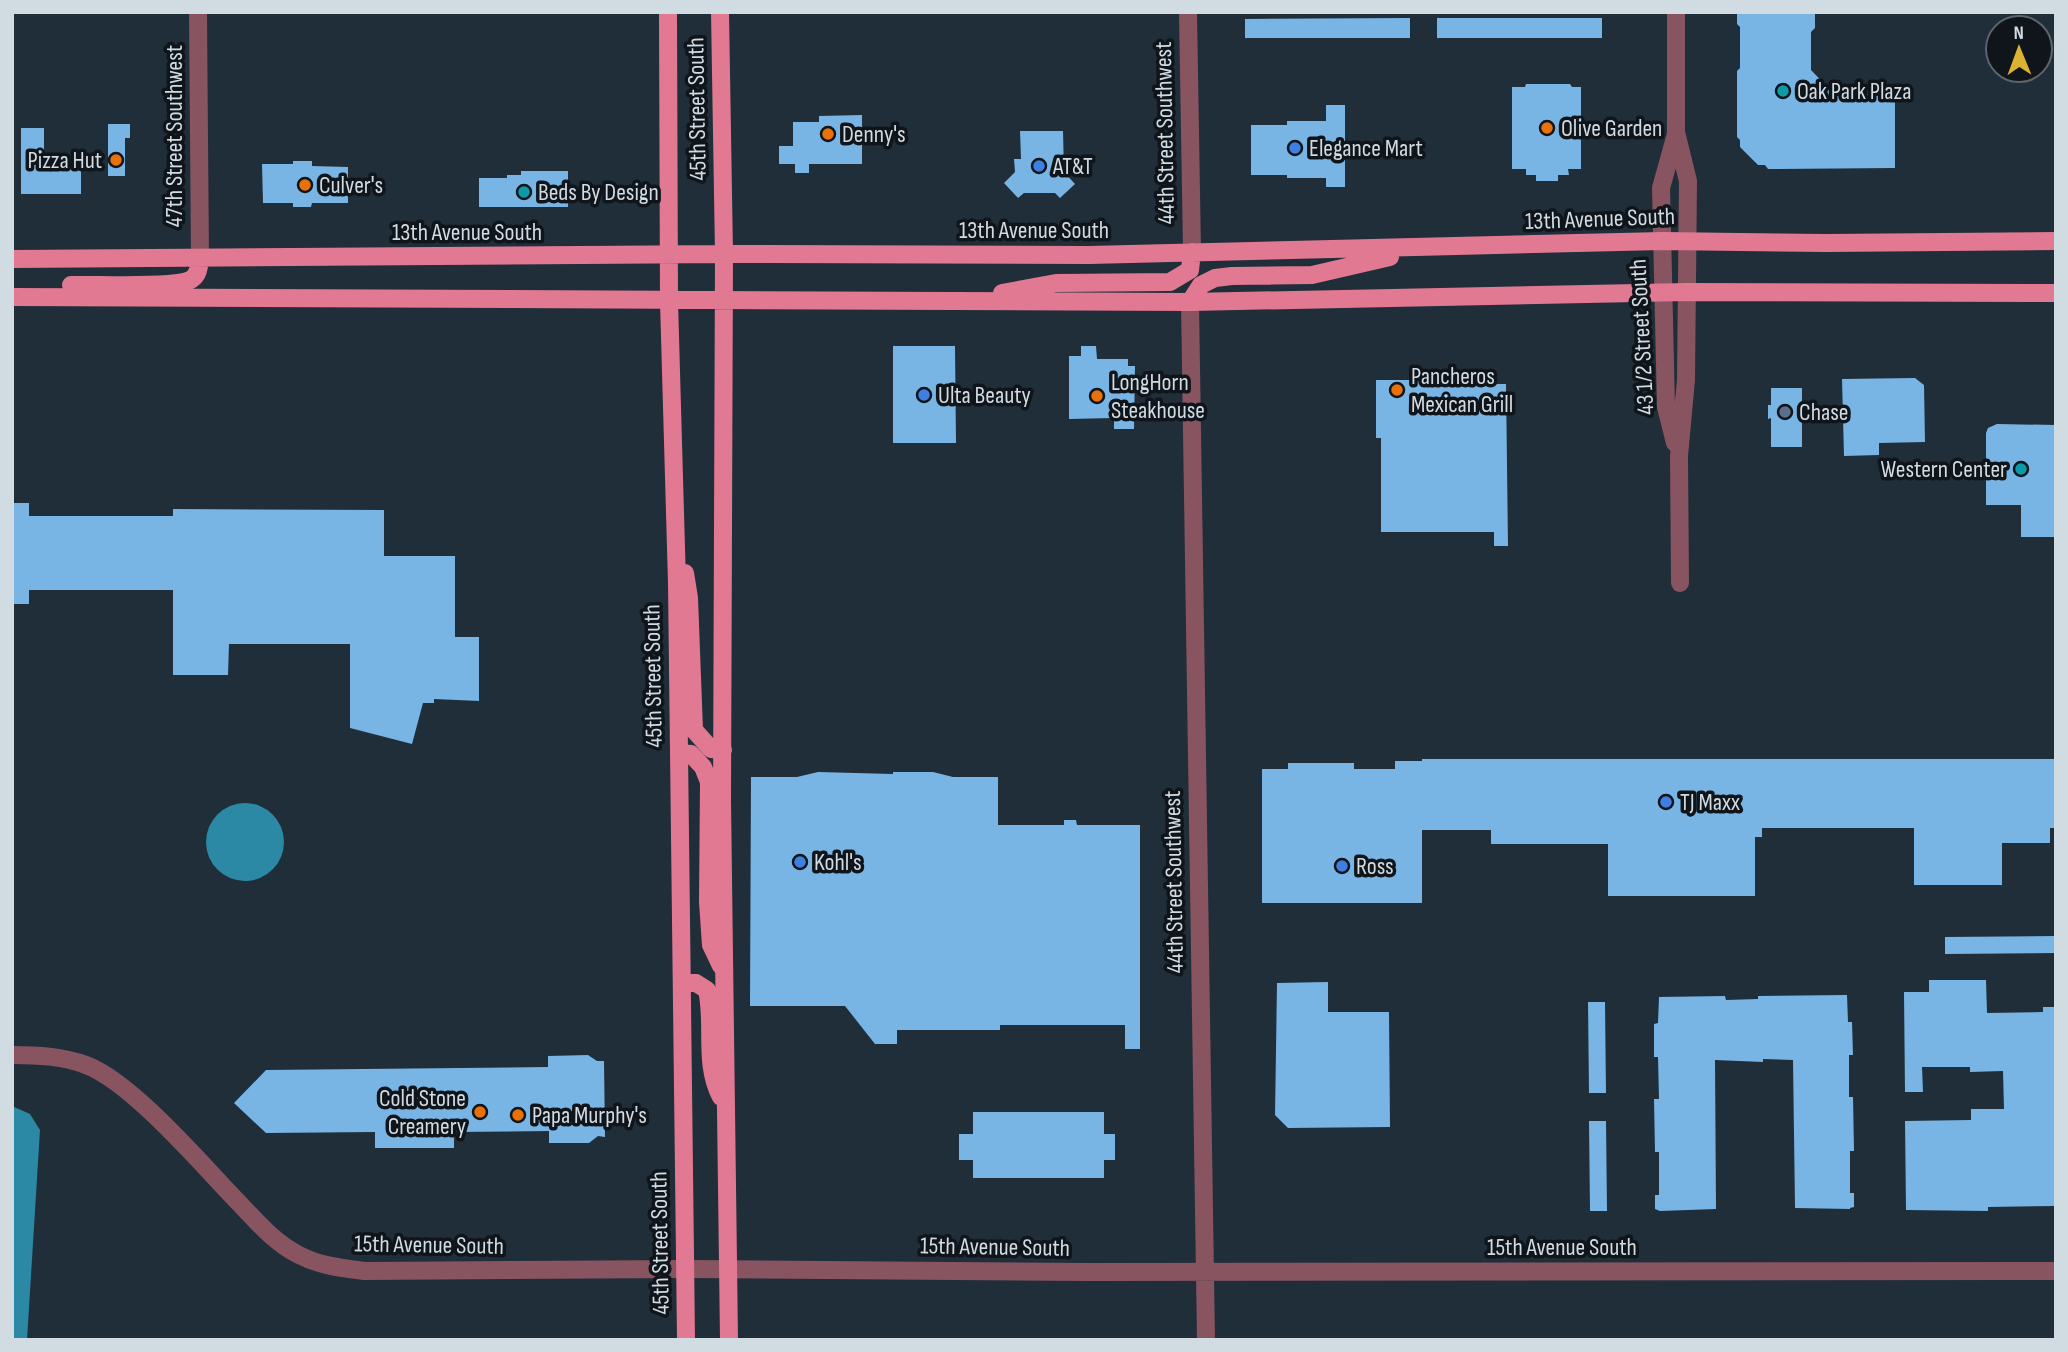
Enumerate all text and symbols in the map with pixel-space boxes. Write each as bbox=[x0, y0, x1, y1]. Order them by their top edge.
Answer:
north arrow bbox=[1984, 14, 2054, 84]
text: N bbox=[2013, 22, 2024, 45]
street label: 45th Street South bbox=[681, 37, 713, 181]
street label: 44th Street Southwest bbox=[1149, 41, 1181, 225]
street label: 47th Street Southwest bbox=[160, 45, 189, 227]
place label: Oak Park Plaza bbox=[1797, 77, 1911, 106]
marker: Oak Park Plaza bbox=[1775, 83, 1791, 99]
place label: Olive Garden bbox=[1561, 114, 1662, 143]
place label: Denny's bbox=[842, 120, 906, 149]
marker: Olive Garden bbox=[1539, 120, 1555, 136]
marker: Denny's bbox=[820, 126, 836, 142]
place label: Elegance Mart bbox=[1309, 134, 1423, 163]
marker: Elegance Mart bbox=[1287, 140, 1303, 156]
place label: Pizza Hut bbox=[28, 146, 102, 175]
marker: Pizza Hut bbox=[108, 152, 124, 168]
place label: AT&T bbox=[1052, 152, 1093, 181]
marker: AT&T bbox=[1031, 158, 1047, 174]
place label: Culver's bbox=[319, 171, 383, 200]
marker: Culver's bbox=[297, 177, 313, 193]
place label: Beds By Design bbox=[538, 178, 659, 207]
marker: Beds By Design bbox=[516, 184, 532, 200]
street label: 13th Avenue South bbox=[1524, 202, 1676, 236]
street label: 13th Avenue South bbox=[959, 216, 1109, 245]
street label: 13th Avenue South bbox=[392, 218, 542, 247]
street label: 43 1/2 Street South bbox=[1623, 258, 1661, 416]
place label: Pancheros Mexican Grill bbox=[1411, 362, 1513, 419]
place label: LongHorn Steakhouse bbox=[1111, 368, 1205, 425]
place label: Ulta Beauty bbox=[938, 381, 1031, 410]
marker: Pancheros Mexican Grill bbox=[1389, 382, 1405, 398]
marker: Ulta Beauty bbox=[916, 387, 932, 403]
marker: LongHorn Steakhouse bbox=[1089, 388, 1105, 404]
place label: Chase bbox=[1799, 398, 1848, 427]
marker: Chase bbox=[1777, 404, 1793, 420]
place label: Western Center bbox=[1881, 455, 2007, 484]
marker: Western Center bbox=[2013, 461, 2029, 477]
street label: 45th Street South bbox=[637, 604, 669, 748]
place label: TJ Maxx bbox=[1680, 788, 1740, 817]
street label: 44th Street Southwest bbox=[1158, 790, 1190, 974]
marker: TJ Maxx bbox=[1658, 794, 1674, 810]
place label: Kohl's bbox=[814, 848, 862, 877]
place label: Ross bbox=[1356, 852, 1394, 881]
marker: Kohl's bbox=[792, 854, 808, 870]
marker: Ross bbox=[1334, 858, 1350, 874]
place label: Cold Stone Creamery bbox=[379, 1084, 466, 1141]
place label: Papa Murphy's bbox=[532, 1101, 647, 1130]
marker: Cold Stone Creamery bbox=[472, 1104, 488, 1120]
marker: Papa Murphy's bbox=[510, 1107, 526, 1123]
street label: 45th Street South bbox=[644, 1171, 676, 1315]
street label: 15th Avenue South bbox=[354, 1229, 504, 1261]
street label: 15th Avenue South bbox=[920, 1231, 1070, 1263]
street label: 15th Avenue South bbox=[1487, 1233, 1637, 1262]

